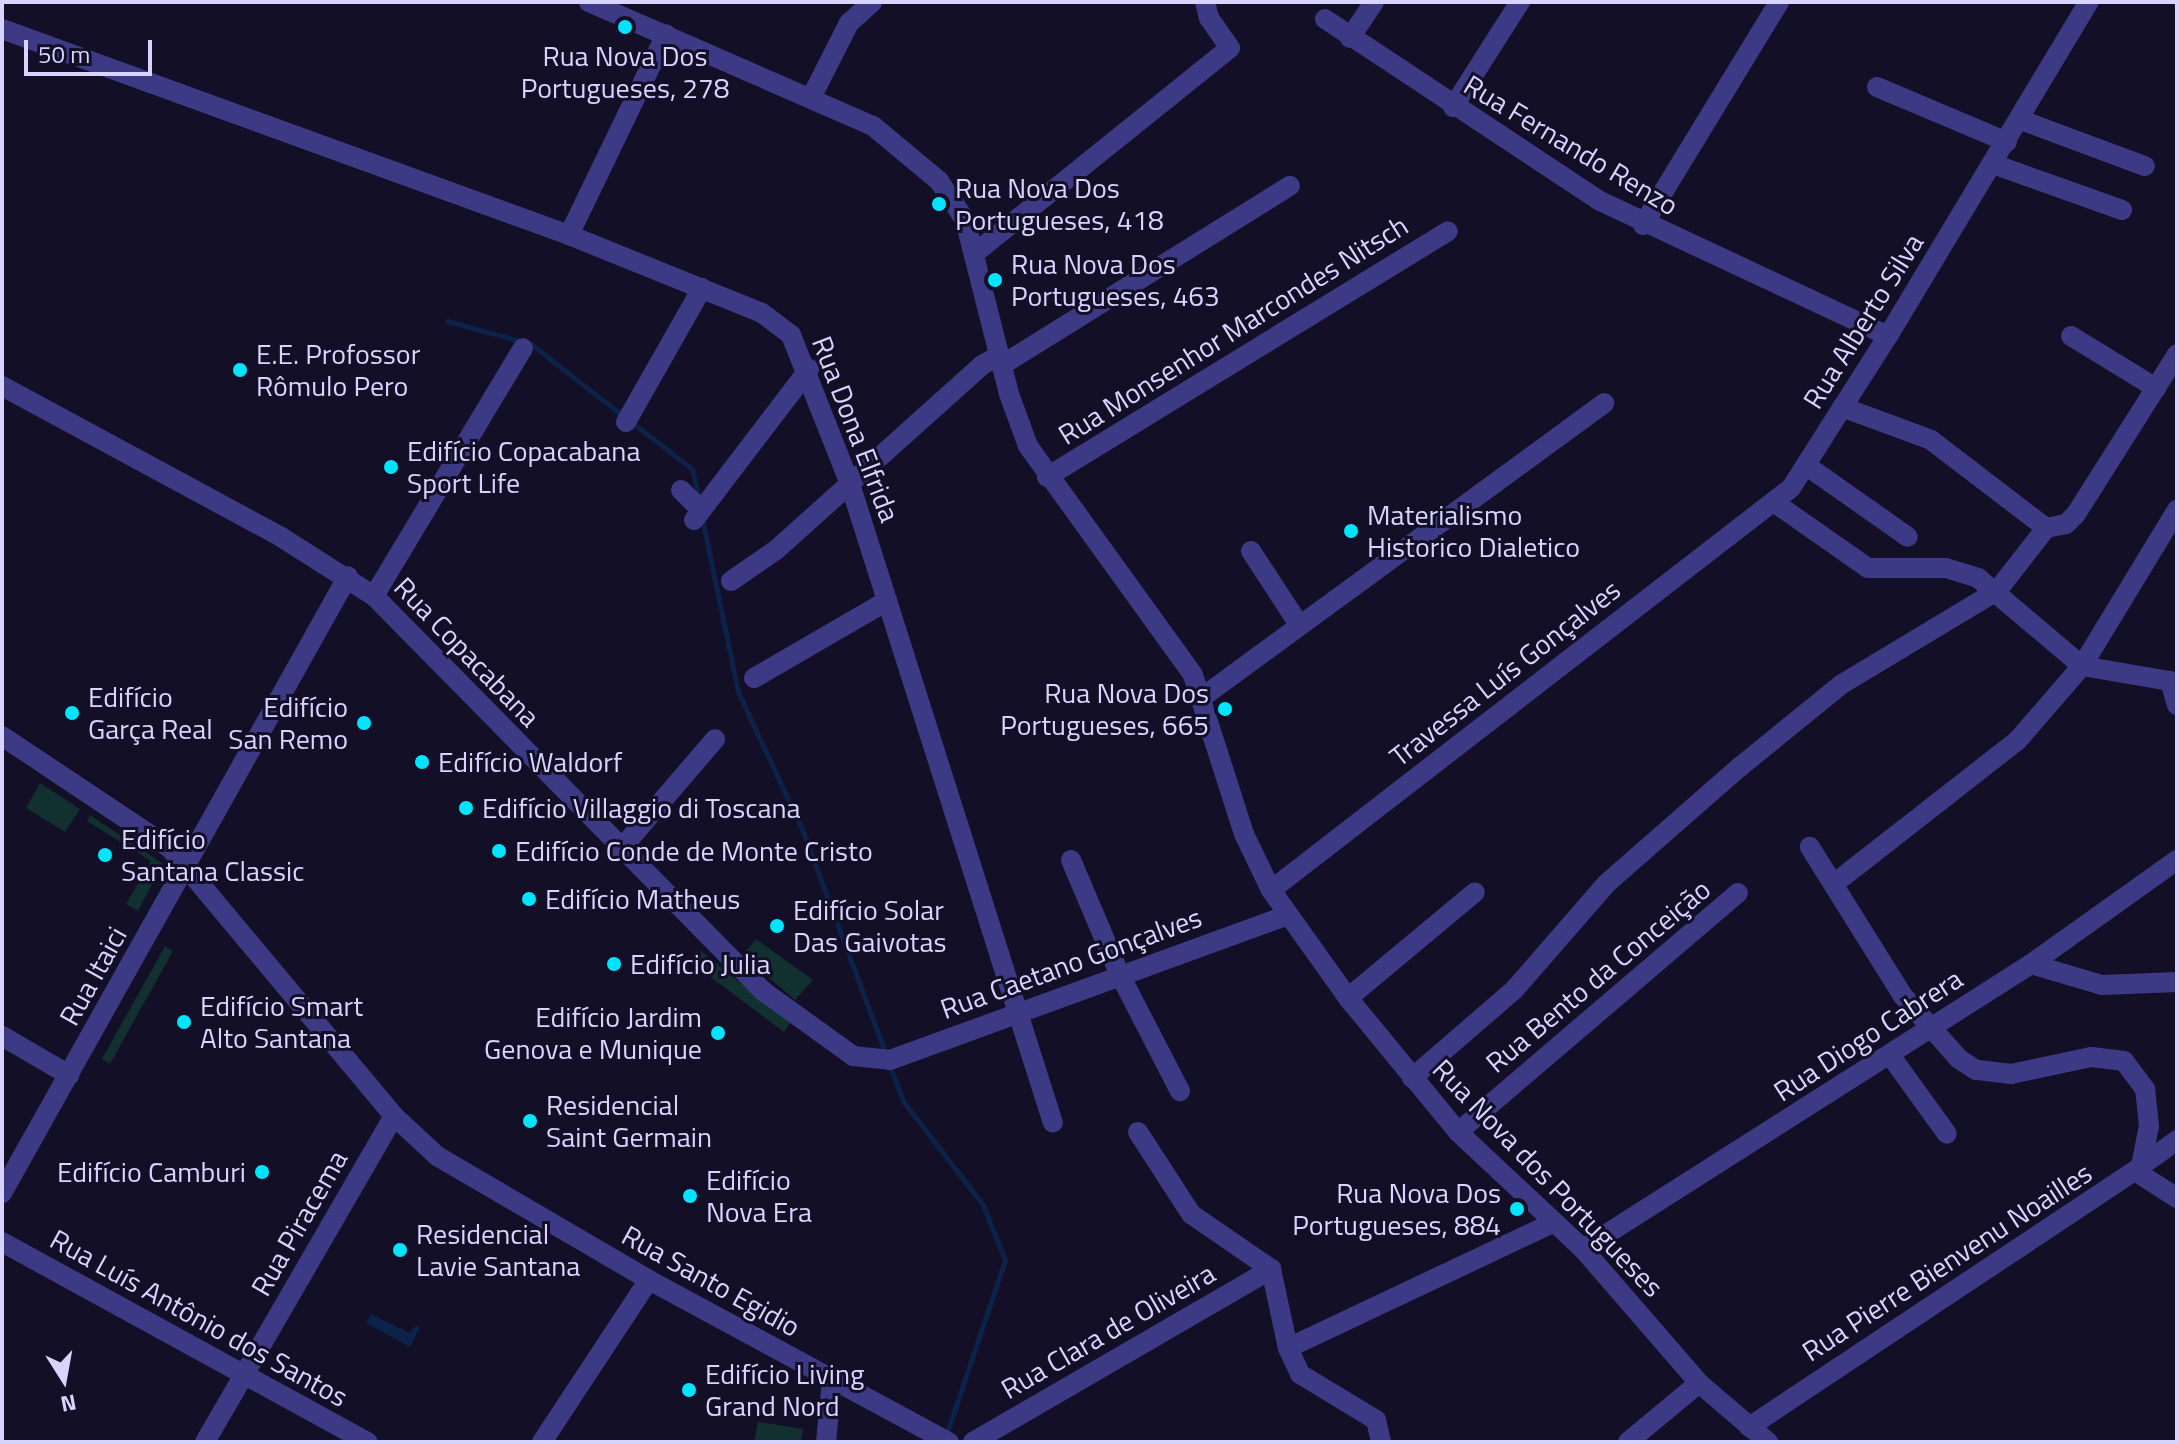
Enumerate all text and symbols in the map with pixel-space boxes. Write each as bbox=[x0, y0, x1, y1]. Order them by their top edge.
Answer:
marker: Rua Nova Dos Portugueses, 278 bbox=[616, 18, 634, 36]
scale bar bbox=[28, 24, 156, 74]
text: 50 m bbox=[38, 36, 90, 72]
place label: Rua Nova Dos Portugueses, 278 bbox=[521, 39, 729, 105]
street label: Rua Fernando Renzo bbox=[1458, 68, 1684, 222]
place label: Rua Nova Dos Portugueses, 418 bbox=[955, 171, 1164, 237]
marker: Rua Nova Dos Portugueses, 418 bbox=[930, 195, 948, 213]
street label: Rua Monsenhor Marcondes Nitsch bbox=[1052, 208, 1414, 452]
street label: Rua Alberto Silva bbox=[1796, 227, 1930, 415]
place label: Rua Nova Dos Portugueses, 463 bbox=[1011, 247, 1220, 313]
marker: Rua Nova Dos Portugueses, 463 bbox=[986, 271, 1004, 289]
street label: Rua Dona Elfrida bbox=[805, 331, 907, 527]
place label: E.E. Profossor Rômulo Pero bbox=[256, 337, 420, 403]
marker: E.E. Profossor Rômulo Pero bbox=[231, 361, 249, 379]
place label: Edifício Copacabana Sport Life bbox=[407, 434, 640, 500]
marker: Edifício Copacabana Sport Life bbox=[382, 458, 400, 476]
place label: Materialismo Historico Dialetico bbox=[1367, 498, 1580, 564]
marker: Materialismo Historico Dialetico bbox=[1342, 522, 1360, 540]
street label: Rua Copacabana bbox=[387, 570, 547, 734]
street label: Travessa Luís Gonçalves bbox=[1383, 573, 1627, 773]
place label: Rua Nova Dos Portugueses, 665 bbox=[1000, 676, 1209, 742]
place label: Edifício Garça Real bbox=[88, 680, 213, 746]
place label: Edifício San Remo bbox=[228, 690, 348, 756]
marker: Rua Nova Dos Portugueses, 665 bbox=[1216, 700, 1234, 718]
marker: Edifício Garça Real bbox=[63, 704, 81, 722]
marker: Edifício San Remo bbox=[355, 714, 373, 732]
place label: Edifício Waldorf bbox=[438, 745, 622, 779]
marker: Edifício Waldorf bbox=[413, 753, 431, 771]
place label: Edifício Villaggio di Toscana bbox=[482, 791, 800, 825]
marker: Edifício Villaggio di Toscana bbox=[457, 799, 475, 817]
place label: Edifício Santana Classic bbox=[121, 822, 304, 888]
place label: Edifício Conde de Monte Cristo bbox=[515, 834, 873, 868]
marker: Edifício Conde de Monte Cristo bbox=[490, 842, 508, 860]
marker: Edifício Santana Classic bbox=[96, 846, 114, 864]
street label: Rua Bento da Conceição bbox=[1479, 872, 1717, 1080]
place label: Edifício Matheus bbox=[545, 882, 740, 916]
marker: Edifício Matheus bbox=[520, 890, 538, 908]
place label: Edifício Solar Das Gaivotas bbox=[793, 893, 946, 959]
street label: Rua Caetano Gonçalves bbox=[936, 900, 1206, 1026]
marker: Edifício Solar Das Gaivotas bbox=[768, 917, 786, 935]
street label: Rua Itaici bbox=[52, 921, 134, 1031]
place label: Edifício Julia bbox=[630, 947, 770, 981]
marker: Edifício Julia bbox=[605, 955, 623, 973]
street label: Rua Diogo Cabrera bbox=[1768, 962, 1968, 1108]
place label: Edifício Smart Alto Santana bbox=[200, 989, 363, 1055]
place label: Edifício Jardim Genova e Munique bbox=[484, 1000, 702, 1066]
marker: Edifício Smart Alto Santana bbox=[175, 1013, 193, 1031]
marker: Edifício Jardim Genova e Munique bbox=[709, 1024, 727, 1042]
street label: Rua Nova dos Portugueses bbox=[1426, 1052, 1670, 1304]
place label: Residencial Saint Germain bbox=[546, 1088, 712, 1154]
marker: Residencial Saint Germain bbox=[521, 1112, 539, 1130]
street label: Rua Piracema bbox=[244, 1144, 354, 1302]
place label: Edifício Camburi bbox=[57, 1155, 246, 1189]
street label: Rua Pierre Bienvenu Noailles bbox=[1796, 1156, 2098, 1368]
marker: Edifício Camburi bbox=[253, 1163, 271, 1181]
place label: Edifício Nova Era bbox=[706, 1163, 812, 1229]
place label: Rua Nova Dos Portugueses, 884 bbox=[1292, 1176, 1501, 1242]
marker: Edifício Nova Era bbox=[681, 1187, 699, 1205]
marker: Rua Nova Dos Portugueses, 884 bbox=[1508, 1200, 1526, 1218]
place label: Residencial Lavie Santana bbox=[416, 1217, 580, 1283]
street label: Rua Santo Egidio bbox=[616, 1218, 806, 1344]
street label: Rua Luís Antônio dos Santos bbox=[45, 1222, 353, 1414]
marker: Residencial Lavie Santana bbox=[391, 1241, 409, 1259]
street label: Rua Clara de Oliveira bbox=[995, 1256, 1221, 1406]
north arrow bbox=[24, 1340, 104, 1420]
place label: Edifício Living Grand Nord bbox=[705, 1357, 864, 1423]
marker: Edifício Living Grand Nord bbox=[680, 1381, 698, 1399]
text: N bbox=[58, 1385, 79, 1422]

